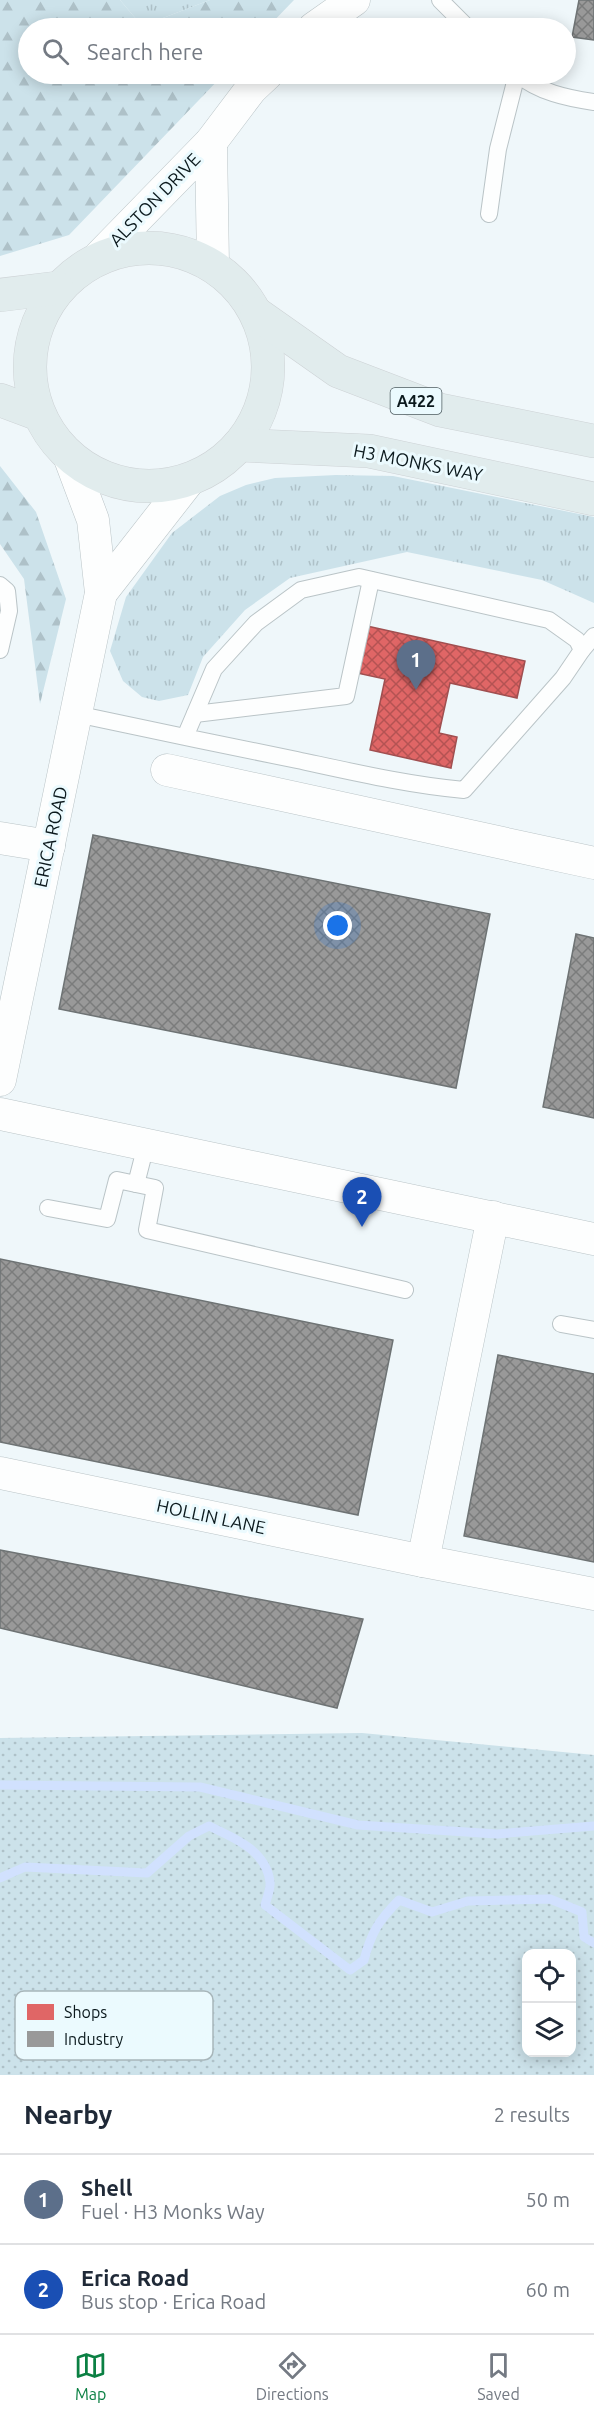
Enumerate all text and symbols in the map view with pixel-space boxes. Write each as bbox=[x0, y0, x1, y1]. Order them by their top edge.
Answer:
search box bbox=[18, 18, 576, 84]
icon: search bbox=[39, 35, 72, 68]
text: Search here bbox=[87, 39, 203, 64]
street label: ALSTON DRIVE bbox=[105, 149, 204, 250]
road number: A422 bbox=[390, 388, 442, 414]
street label: H3 MONKS WAY bbox=[352, 440, 485, 484]
pin: 1 bbox=[396, 640, 436, 690]
street label: ERICA ROAD bbox=[30, 785, 70, 889]
your location bbox=[323, 911, 352, 940]
pin: 2 bbox=[342, 1178, 382, 1227]
street label: HOLLIN LANE bbox=[155, 1495, 267, 1537]
map controls bbox=[522, 1949, 576, 2057]
button: locate bbox=[522, 1949, 576, 2003]
legend bbox=[15, 1991, 213, 2060]
text: Shops bbox=[64, 2003, 107, 2021]
button: layers bbox=[522, 2003, 576, 2057]
text: Industry bbox=[64, 2030, 123, 2048]
text: Nearby bbox=[24, 2100, 112, 2129]
text: 2 results bbox=[494, 2103, 570, 2126]
text: Shell bbox=[81, 2175, 132, 2200]
text: 1 bbox=[38, 2188, 49, 2211]
text: 50 m bbox=[526, 2188, 570, 2211]
text: Fuel · H3 Monks Way bbox=[81, 2200, 265, 2223]
text: Erica Road bbox=[81, 2265, 189, 2290]
text: 2 bbox=[38, 2278, 49, 2301]
text: 60 m bbox=[526, 2278, 570, 2301]
text: Bus stop · Erica Road bbox=[81, 2290, 266, 2313]
tab: Map bbox=[74, 2349, 107, 2403]
tab: Directions bbox=[256, 2349, 329, 2403]
tab: Saved bbox=[477, 2349, 520, 2403]

